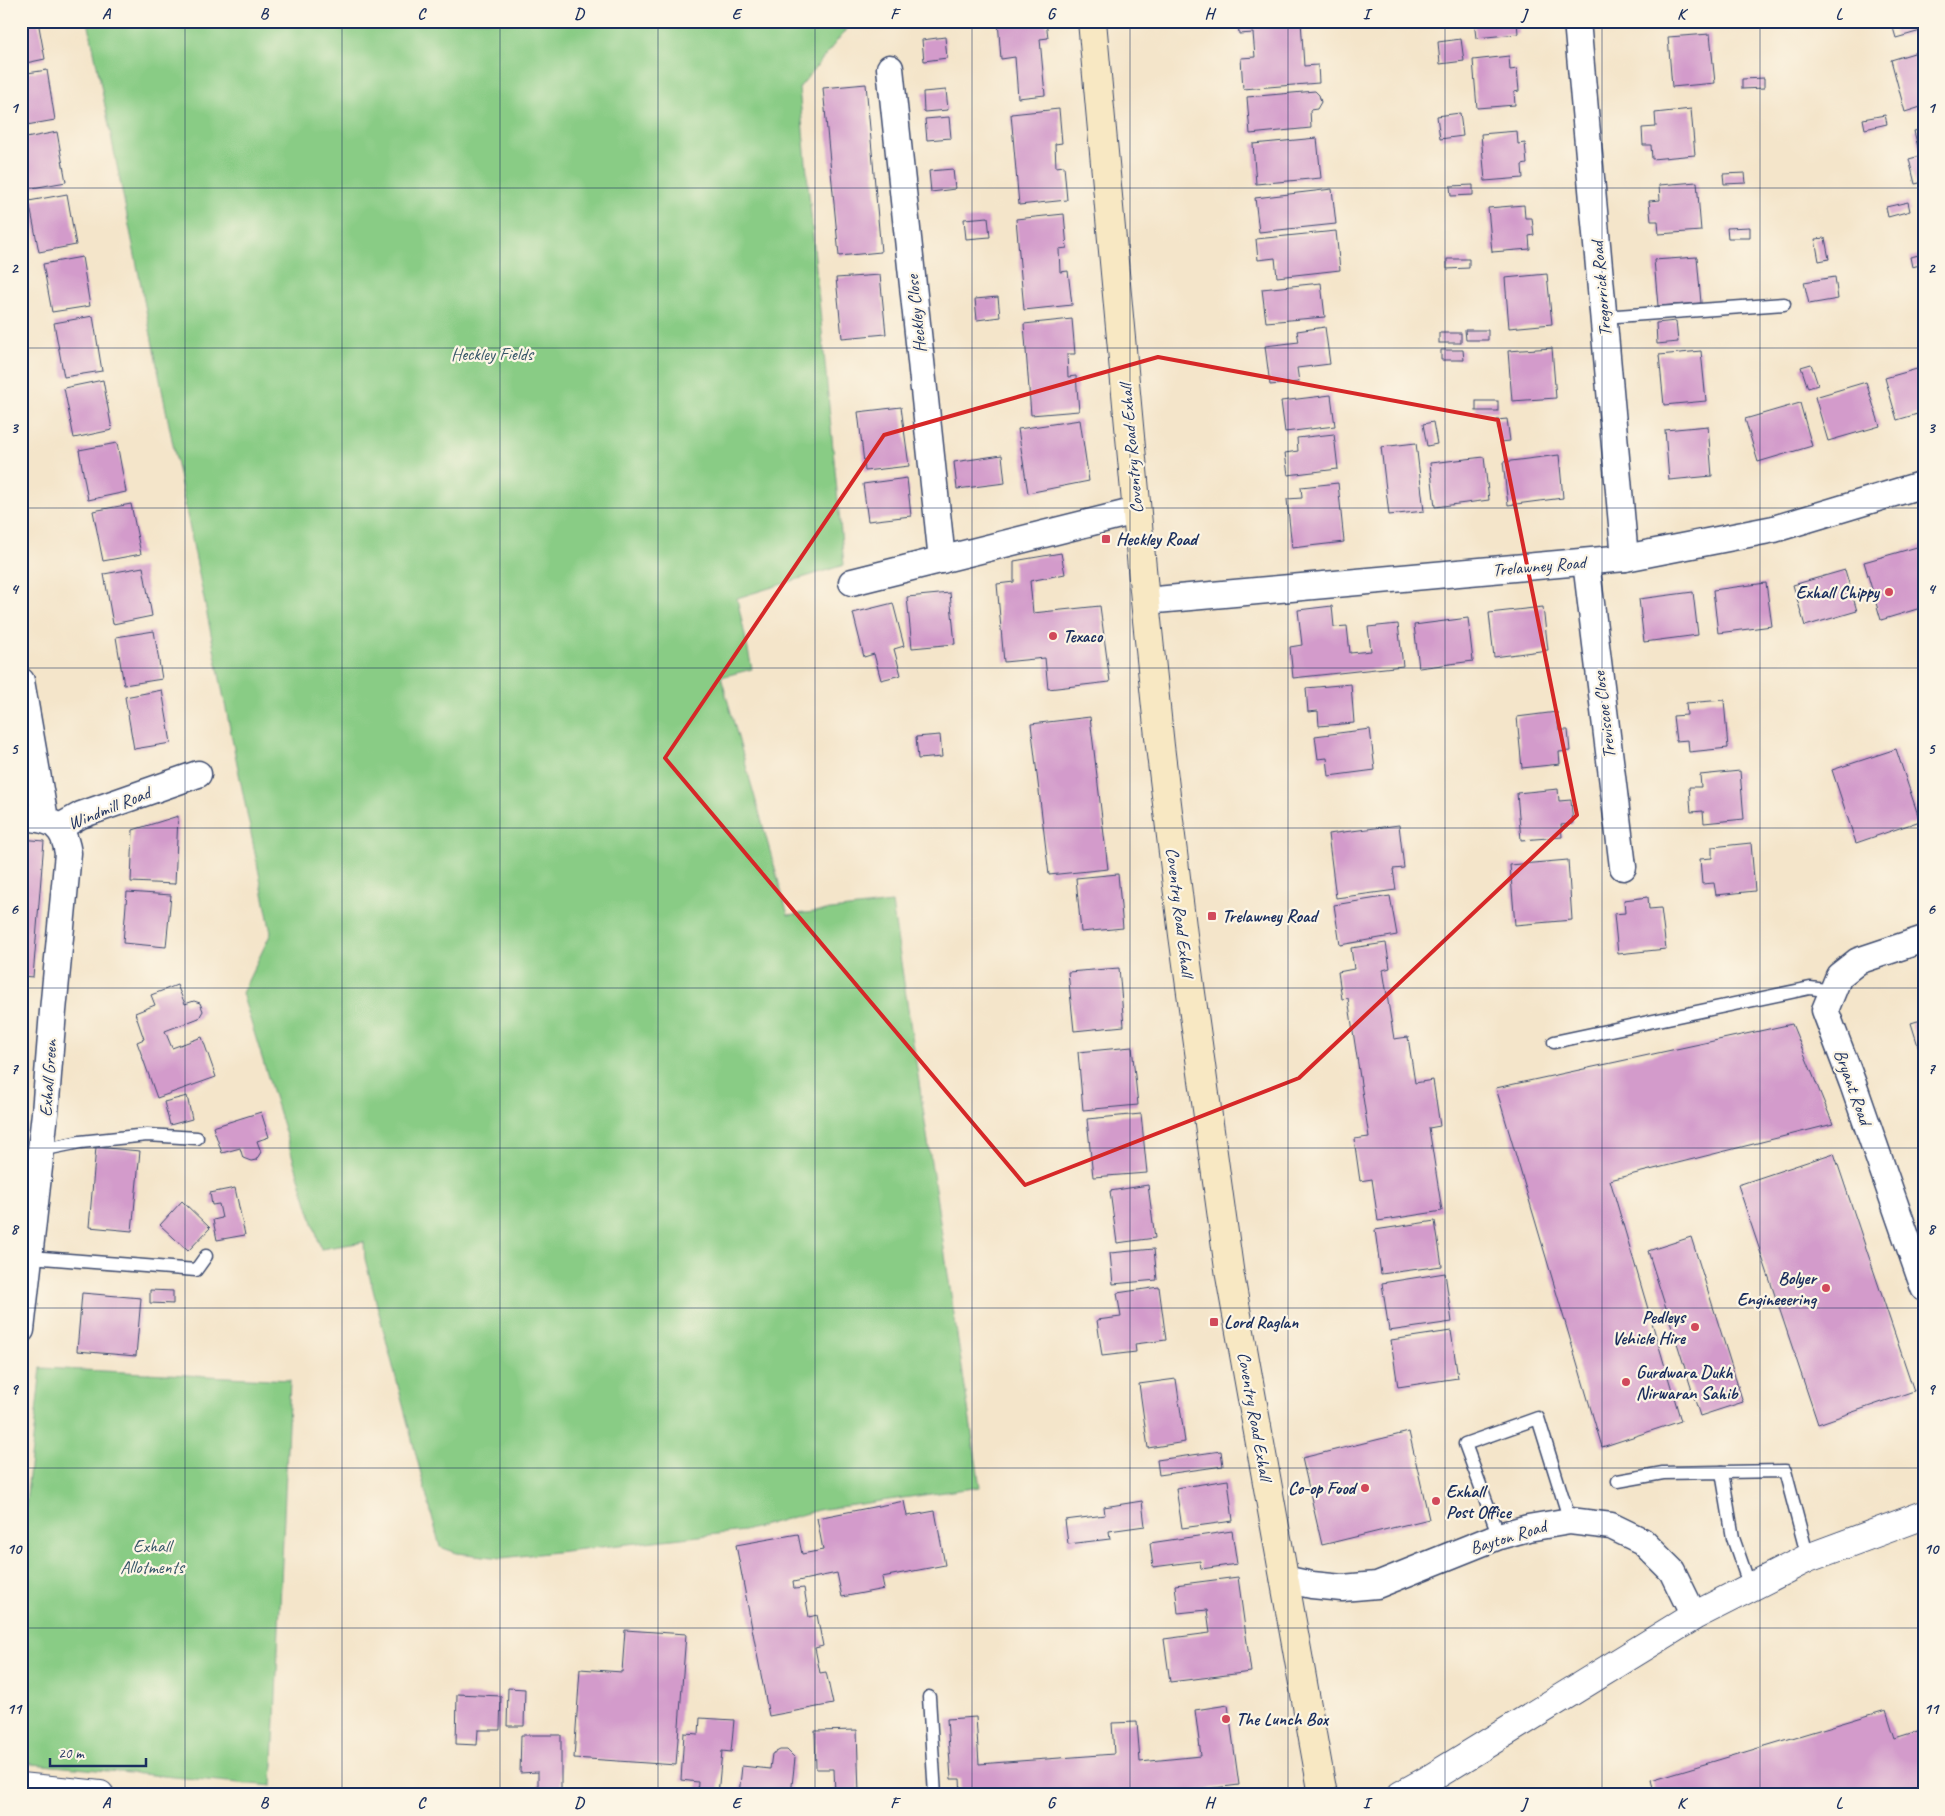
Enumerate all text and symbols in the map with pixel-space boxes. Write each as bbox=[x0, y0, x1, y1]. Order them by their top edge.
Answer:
text: A bbox=[102, 4, 112, 24]
text: B bbox=[260, 4, 270, 24]
text: C bbox=[417, 4, 427, 24]
text: D bbox=[574, 4, 585, 24]
text: E bbox=[732, 4, 743, 24]
text: F bbox=[890, 4, 901, 24]
text: G bbox=[1047, 4, 1057, 24]
text: H bbox=[1204, 4, 1216, 24]
text: I bbox=[1363, 4, 1373, 24]
text: J bbox=[1520, 4, 1529, 24]
text: K bbox=[1677, 4, 1689, 24]
text: L bbox=[1836, 4, 1844, 24]
text: 1 bbox=[10, 98, 19, 118]
text: 1 bbox=[1927, 98, 1936, 118]
street label: Tregorrick Road bbox=[1586, 238, 1616, 338]
text: 2 bbox=[10, 258, 19, 278]
text: 2 bbox=[1927, 258, 1936, 278]
street label: Heckley Close bbox=[901, 273, 931, 354]
park label: Heckley Fields bbox=[451, 343, 535, 365]
street label: Coventry Road Exhall bbox=[1114, 380, 1148, 515]
text: 3 bbox=[10, 418, 19, 438]
text: 3 bbox=[1927, 418, 1936, 438]
place label: Heckley Road bbox=[1116, 528, 1200, 550]
marker: Heckley Road bbox=[1100, 533, 1112, 545]
street label: Trelawney Road bbox=[1492, 551, 1589, 581]
text: 4 bbox=[10, 579, 19, 599]
text: 4 bbox=[1927, 579, 1936, 599]
place label: Exhall Chippy bbox=[1796, 581, 1881, 603]
marker: Exhall Chippy bbox=[1883, 586, 1895, 598]
place label: Texaco bbox=[1063, 625, 1104, 647]
marker: Texaco bbox=[1047, 630, 1059, 642]
street label: Treviscoe Close bbox=[1588, 669, 1620, 760]
text: 5 bbox=[11, 739, 20, 759]
text: 5 bbox=[1928, 739, 1937, 759]
street label: Windmill Road bbox=[65, 780, 156, 834]
street label: Coventry Road Exhall bbox=[1161, 846, 1199, 981]
text: 6 bbox=[10, 899, 19, 919]
text: 6 bbox=[1927, 899, 1936, 919]
place label: Trelawney Road bbox=[1222, 905, 1319, 927]
marker: Trelawney Road bbox=[1206, 910, 1218, 922]
street label: Exhall Green bbox=[34, 1038, 62, 1117]
street label: Bryant Road bbox=[1829, 1046, 1878, 1130]
text: 7 bbox=[10, 1059, 19, 1079]
text: 7 bbox=[1927, 1059, 1936, 1079]
text: 8 bbox=[10, 1219, 19, 1239]
text: 8 bbox=[1927, 1219, 1936, 1239]
place label: Bolyer Engineeering bbox=[1737, 1267, 1819, 1310]
marker: Bolyer Engineeering bbox=[1820, 1282, 1832, 1294]
place label: Pedleys Vehicle Hire bbox=[1612, 1306, 1687, 1349]
place label: Lord Raglan bbox=[1224, 1311, 1299, 1333]
marker: Lord Raglan bbox=[1208, 1316, 1220, 1328]
marker: Pedleys Vehicle Hire bbox=[1689, 1321, 1701, 1333]
street label: Coventry Road Exhall bbox=[1233, 1350, 1278, 1485]
place label: Gurdwara Dukh Nirwaran Sahib bbox=[1636, 1361, 1739, 1404]
marker: Gurdwara Dukh Nirwaran Sahib bbox=[1620, 1376, 1632, 1388]
text: 9 bbox=[10, 1379, 19, 1399]
text: 9 bbox=[1927, 1379, 1936, 1399]
place label: Co-op Food bbox=[1288, 1477, 1359, 1499]
place label: Exhall Post Office bbox=[1446, 1480, 1513, 1523]
marker: Co-op Food bbox=[1359, 1482, 1371, 1494]
marker: Exhall Post Office bbox=[1430, 1495, 1442, 1507]
street label: Bayton Road bbox=[1467, 1514, 1552, 1559]
park label: Exhall Allotments bbox=[120, 1535, 186, 1578]
text: 10 bbox=[7, 1539, 23, 1559]
text: 10 bbox=[1924, 1539, 1940, 1559]
text: 11 bbox=[7, 1699, 23, 1719]
text: 11 bbox=[1924, 1699, 1940, 1719]
place label: The Lunch Box bbox=[1236, 1708, 1330, 1730]
marker: The Lunch Box bbox=[1220, 1713, 1232, 1725]
scale bar bbox=[50, 1736, 146, 1768]
text: 20 m bbox=[58, 1744, 85, 1763]
text: A bbox=[102, 1793, 112, 1813]
text: B bbox=[260, 1793, 270, 1813]
text: C bbox=[417, 1793, 427, 1813]
text: D bbox=[574, 1793, 585, 1813]
text: E bbox=[732, 1793, 743, 1813]
text: F bbox=[890, 1793, 901, 1813]
text: G bbox=[1047, 1793, 1057, 1813]
text: H bbox=[1204, 1793, 1216, 1813]
text: I bbox=[1363, 1793, 1373, 1813]
text: J bbox=[1520, 1793, 1529, 1813]
text: K bbox=[1677, 1793, 1689, 1813]
text: L bbox=[1836, 1793, 1844, 1813]

